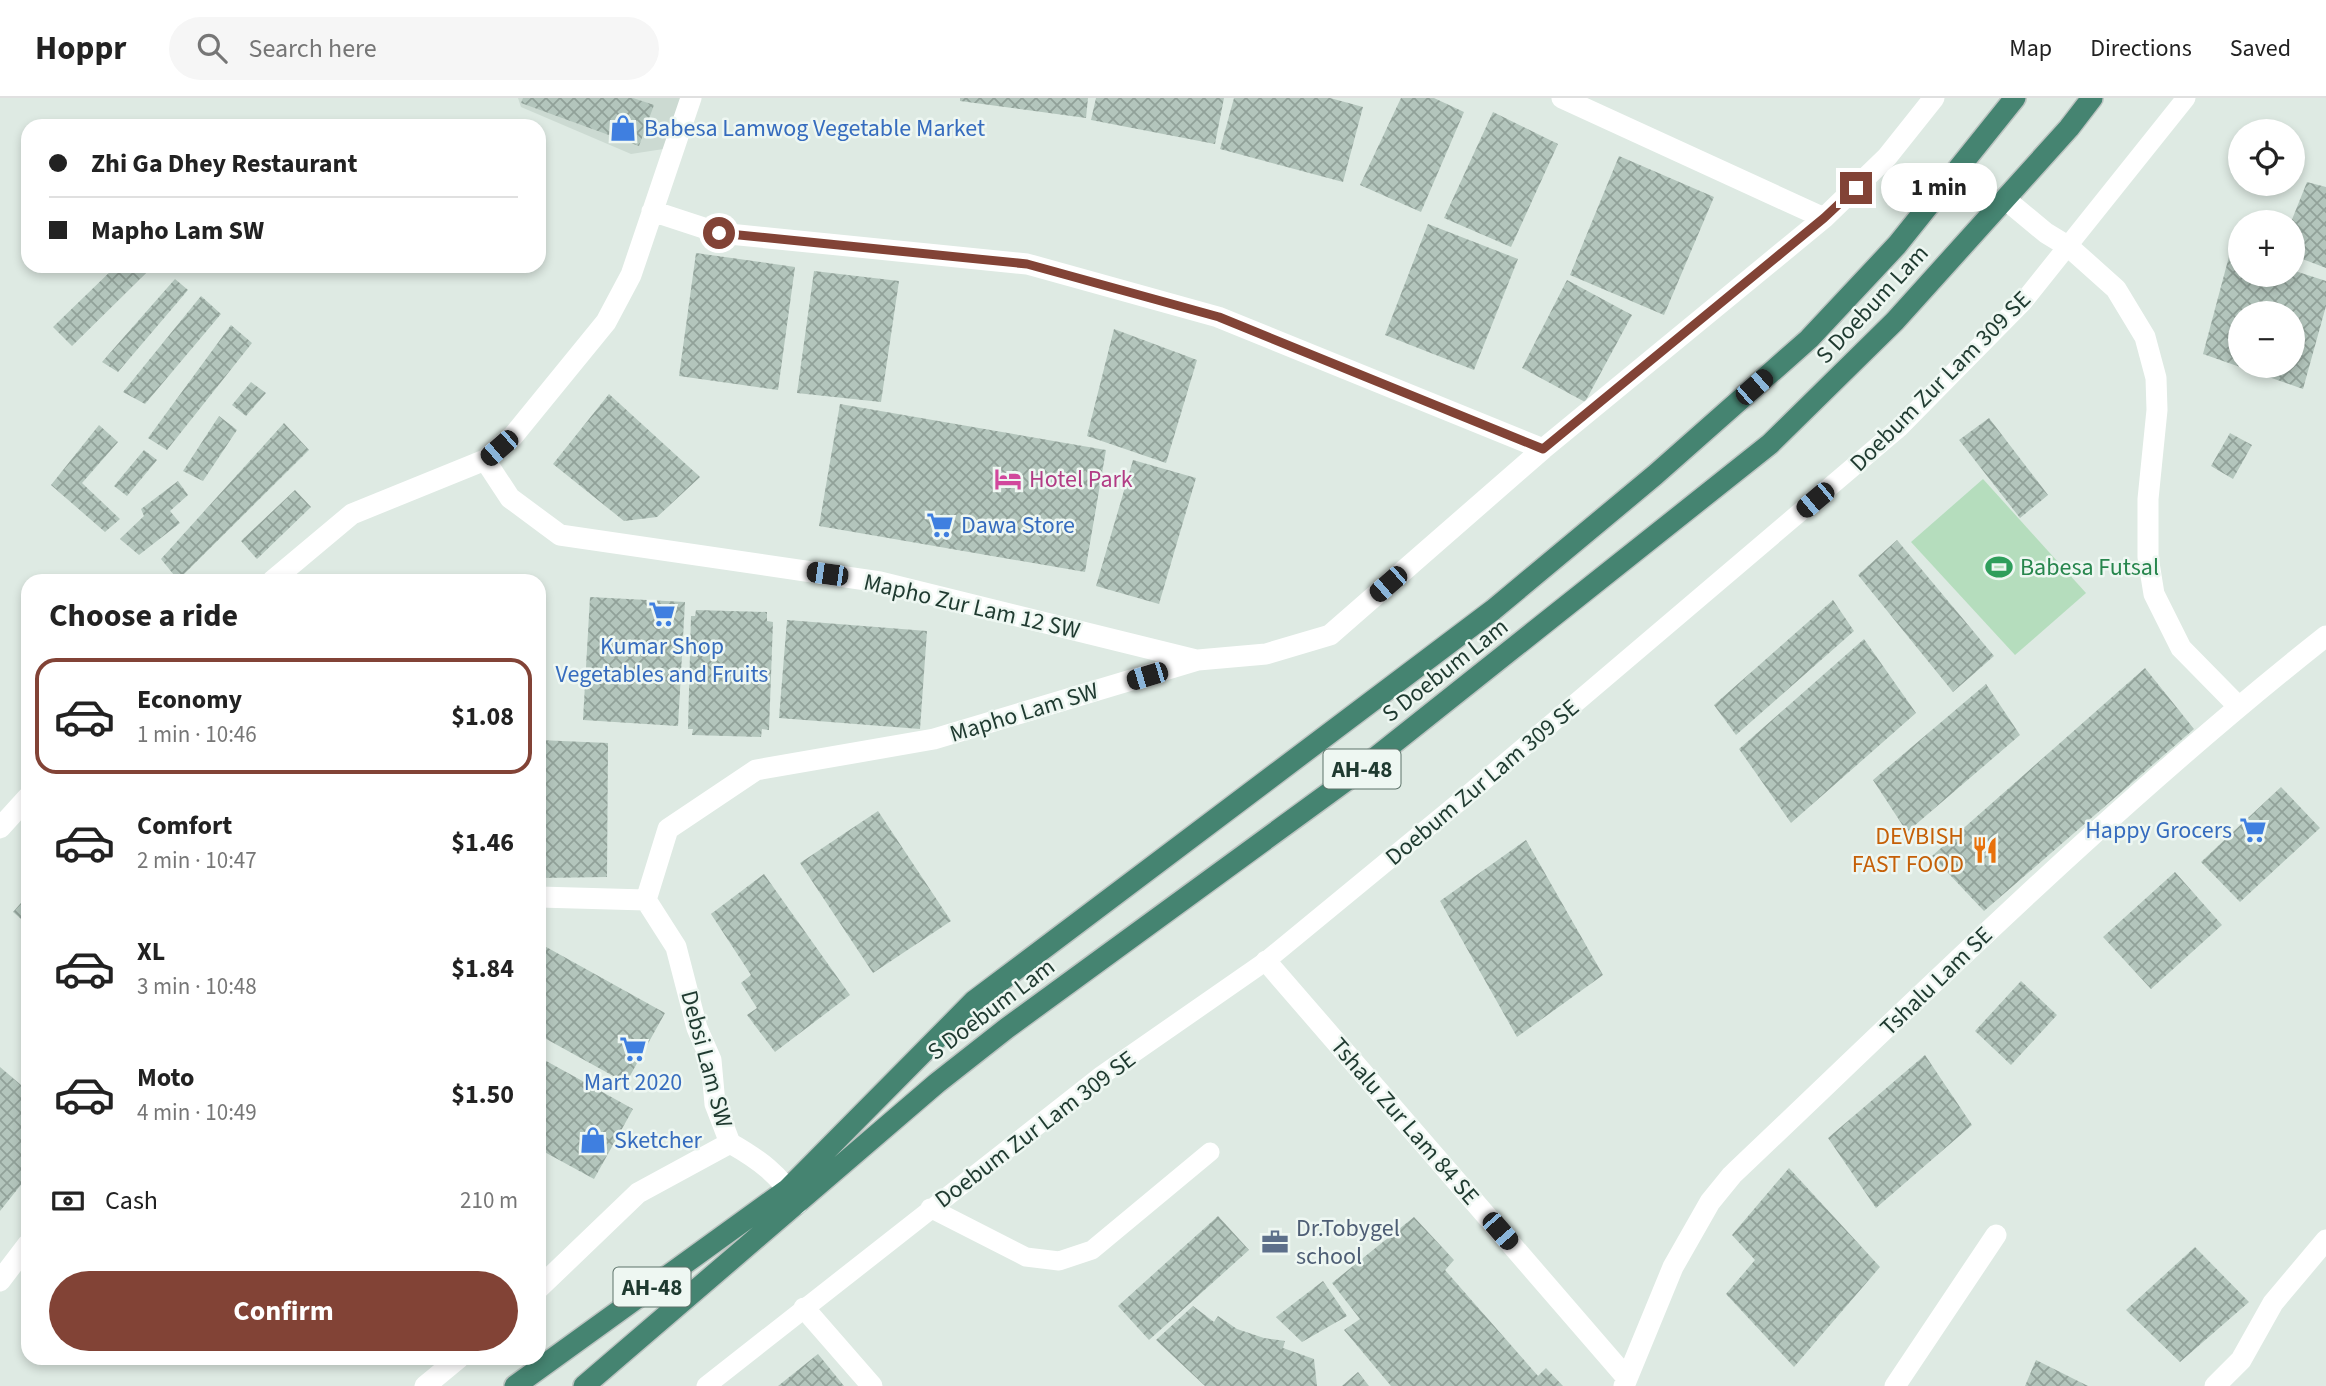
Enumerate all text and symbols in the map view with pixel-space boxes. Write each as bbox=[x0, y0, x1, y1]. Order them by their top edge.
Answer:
search box bbox=[169, 17, 659, 80]
text: Hoppr bbox=[35, 25, 127, 72]
icon: search bbox=[193, 29, 231, 67]
text: Search here bbox=[249, 30, 377, 67]
text: Map bbox=[2009, 31, 2052, 66]
text: Directions bbox=[2090, 31, 2192, 66]
text: Saved bbox=[2230, 31, 2291, 66]
place label: Babesa Lamwog Vegetable Market bbox=[644, 111, 985, 146]
shop icon: Babesa Lamwog Vegetable Market bbox=[608, 113, 638, 143]
map controls bbox=[2228, 119, 2305, 378]
button: locate bbox=[2228, 119, 2305, 196]
text: Zhi Ga Dhey Restaurant bbox=[91, 145, 357, 182]
callout: 1 min bbox=[1881, 164, 1996, 212]
text: 1 min bbox=[1911, 171, 1967, 204]
route end bbox=[1840, 172, 1872, 204]
button: + bbox=[2228, 210, 2305, 287]
text: Mapho Lam SW bbox=[91, 212, 264, 249]
route start bbox=[703, 217, 735, 249]
street label: S Doebum Lam bbox=[1808, 237, 1937, 372]
street label: Doebum Zur Lam 309 SE bbox=[1842, 283, 2039, 480]
button: − bbox=[2228, 301, 2305, 378]
car bbox=[1732, 365, 1777, 409]
car bbox=[477, 426, 522, 470]
place label: Hotel Park bbox=[1029, 462, 1133, 497]
hotel icon: Hotel Park bbox=[993, 464, 1023, 494]
car bbox=[1793, 478, 1838, 522]
place label: Dawa Store bbox=[961, 508, 1075, 543]
supermarket icon: Dawa Store bbox=[925, 510, 955, 540]
place label: Babesa Futsal bbox=[2020, 550, 2159, 585]
sports icon: Babesa Futsal bbox=[1984, 552, 2014, 582]
car bbox=[805, 561, 850, 587]
car bbox=[1366, 562, 1411, 606]
street label: Mapho Zur Lam 12 SW bbox=[860, 565, 1084, 648]
text: Choose a ride bbox=[49, 593, 238, 639]
supermarket icon: Kumar Shop Vegetables and Fruits bbox=[647, 599, 677, 629]
street label: S Doebum Lam bbox=[1375, 610, 1516, 731]
place label: Kumar Shop Vegetables and Fruits bbox=[556, 629, 768, 692]
car bbox=[1124, 660, 1171, 692]
street label: Mapho Lam SW bbox=[945, 673, 1103, 752]
text: Economy bbox=[137, 681, 242, 718]
icon: car bbox=[53, 685, 116, 748]
street label: Doebum Zur Lam 309 SE bbox=[1378, 691, 1587, 874]
text: $1.08 bbox=[451, 698, 514, 735]
text: 1 min · 10:46 bbox=[137, 718, 257, 751]
road number: AH-48 bbox=[1324, 750, 1400, 789]
text: Comfort bbox=[137, 807, 232, 844]
icon: car bbox=[53, 811, 116, 874]
place label: Happy Grocers bbox=[2085, 813, 2232, 848]
supermarket icon: Happy Grocers bbox=[2238, 815, 2268, 845]
place label: DEVBISH FAST FOOD bbox=[1852, 819, 1964, 882]
text: $1.46 bbox=[451, 824, 514, 861]
restaurant icon: DEVBISH FAST FOOD bbox=[1970, 835, 2000, 865]
text: 2 min · 10:47 bbox=[137, 844, 257, 877]
street label: Tshalu Lam SE bbox=[1872, 919, 2000, 1044]
text: XL bbox=[137, 933, 165, 970]
icon: car bbox=[53, 937, 116, 1000]
text: $1.84 bbox=[451, 950, 514, 987]
street label: S Doebum Lam bbox=[920, 950, 1063, 1069]
text: 3 min · 10:48 bbox=[137, 970, 257, 1003]
street label: Debsi Lam SW bbox=[671, 987, 742, 1132]
street label: Tshalu Zur Lam 84 SE bbox=[1322, 1030, 1487, 1213]
supermarket icon: Mart 2020 bbox=[618, 1034, 648, 1064]
street label: Doebum Zur Lam 309 SE bbox=[927, 1042, 1143, 1217]
text: Moto bbox=[137, 1059, 194, 1096]
icon: car bbox=[53, 1063, 116, 1126]
place label: Mart 2020 bbox=[584, 1065, 682, 1100]
text: $1.50 bbox=[451, 1076, 514, 1113]
text: 4 min · 10:49 bbox=[137, 1096, 257, 1129]
place label: Sketcher bbox=[614, 1123, 703, 1158]
shop icon: Sketcher bbox=[578, 1125, 608, 1155]
icon: cash bbox=[49, 1182, 87, 1220]
text: Cash bbox=[105, 1182, 158, 1219]
text: 210 m bbox=[460, 1184, 518, 1217]
car bbox=[1479, 1208, 1522, 1254]
place label: Dr.Tobygel school bbox=[1296, 1211, 1400, 1274]
office icon: Dr.Tobygel school bbox=[1260, 1227, 1290, 1257]
road number: AH-48 bbox=[614, 1268, 690, 1306]
button: Confirm bbox=[49, 1271, 518, 1351]

